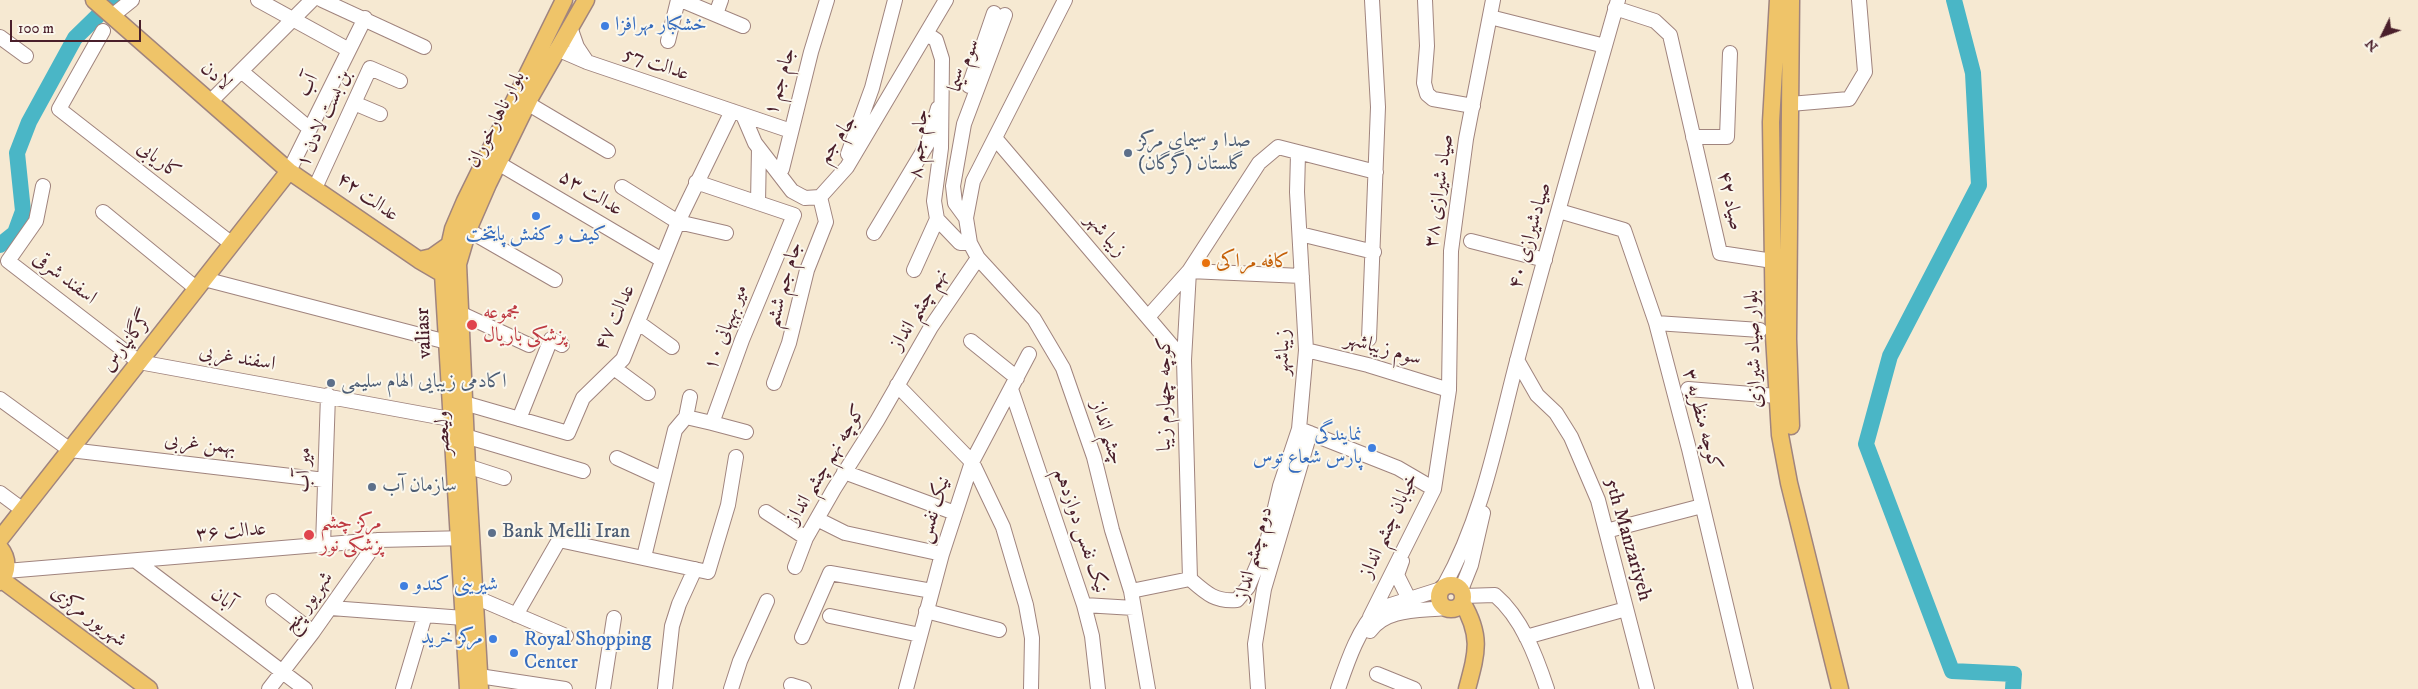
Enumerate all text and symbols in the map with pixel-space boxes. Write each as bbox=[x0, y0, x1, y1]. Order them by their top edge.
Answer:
scale bar bbox=[12, 10, 144, 42]
north arrow bbox=[2358, 10, 2408, 60]
place label: خشكبار مهرافزا bbox=[615, 14, 707, 38]
text: 100 m bbox=[18, 19, 54, 38]
marker: خشكبار مهرافزا bbox=[599, 20, 611, 32]
text: N bbox=[2361, 35, 2382, 55]
street label: سوم سیما bbox=[944, 36, 986, 96]
street label: عدالت 57 bbox=[620, 43, 692, 87]
street label: ۱ جام جم bbox=[760, 45, 802, 119]
street label: لادن bbox=[195, 57, 235, 97]
street label: ۱ بن بست لادن bbox=[292, 67, 358, 171]
street label: بلوار ناهارخوران bbox=[462, 68, 532, 172]
street label: آب bbox=[293, 70, 325, 102]
street label: ۸ جام جم bbox=[905, 108, 935, 180]
street label: جام جم bbox=[813, 111, 863, 169]
place label: صدا و سیمای مرکز گلستان (گرگان) bbox=[1138, 130, 1251, 177]
street label: صیاد شیرازی ۳۸ bbox=[1420, 133, 1460, 249]
street label: کاریابی bbox=[131, 136, 185, 186]
marker: صدا و سیمای مرکز گلستان (گرگان) bbox=[1122, 147, 1134, 159]
street label: عدالت ۵۳ bbox=[554, 166, 626, 222]
street label: عدالت ۴۲ bbox=[331, 168, 403, 228]
street label: صیاد ۴۲ bbox=[1711, 169, 1747, 233]
street label: ۴۰ صیادشیرازی bbox=[1504, 180, 1558, 292]
street label: زیبا شهر bbox=[1079, 209, 1131, 263]
marker: کیف و کفش پایتخت bbox=[530, 210, 542, 222]
place label: کیف و کفش پایتخت bbox=[466, 224, 606, 248]
street label: جام جم ششم bbox=[761, 239, 809, 331]
street label: اسفند شرقی bbox=[27, 247, 101, 311]
place label: کافه مراکی bbox=[1216, 251, 1290, 275]
marker: کافه مراکی bbox=[1200, 257, 1212, 269]
street label: نهم چشم انداز bbox=[886, 265, 954, 355]
street label: عدالت ۴۷ bbox=[590, 281, 642, 355]
street label: ۱۰ میر بهبهانی bbox=[700, 282, 754, 374]
street label: بلوار صیاد شیرازی bbox=[1741, 289, 1769, 409]
place label: مجموعه پزشکی باریال bbox=[483, 302, 567, 349]
street label: گرگانپارس bbox=[97, 307, 159, 377]
street label: valiasr bbox=[412, 307, 438, 359]
marker: مجموعه پزشکی باریال bbox=[465, 318, 479, 332]
street label: سوم زیباشهر bbox=[1342, 328, 1424, 372]
street label: زیباشهر bbox=[1272, 329, 1296, 375]
street label: کوچه چهارم زیبا bbox=[1154, 337, 1178, 451]
street label: اسفند غربی bbox=[197, 340, 277, 378]
street label: کوچه منظریه ۳ bbox=[1676, 366, 1726, 474]
place label: اکادمی زیبایی الهام سلیمی bbox=[341, 371, 506, 395]
marker: اکادمی زیبایی الهام سلیمی bbox=[325, 377, 337, 389]
street label: چشم انداز bbox=[1084, 398, 1128, 468]
street label: کوچه نهم چشم انداز bbox=[782, 401, 872, 529]
street label: ولیعصر bbox=[431, 410, 457, 456]
place label: نمایندگی پارس شعاع توس bbox=[1253, 424, 1362, 471]
street label: بهمن غربی bbox=[163, 429, 237, 461]
marker: نمایندگی پارس شعاع توس bbox=[1366, 442, 1378, 454]
street label: میر آب bbox=[292, 447, 318, 493]
street label: نیک نفس دوازدهم bbox=[1047, 465, 1113, 597]
street label: خیابان چشم انداز bbox=[1355, 470, 1425, 582]
street label: نیک نفس bbox=[913, 474, 957, 546]
place label: سازمان آب bbox=[382, 475, 457, 499]
street label: 5th Manzariyeh bbox=[1598, 476, 1656, 604]
marker: سازمان آب bbox=[366, 481, 378, 493]
street label: دوم چشم انداز bbox=[1231, 504, 1279, 604]
place label: مرکز چشم پزشکی نور bbox=[320, 512, 383, 559]
street label: عدالت ۳۶ bbox=[195, 518, 267, 548]
place label: Bank Melli Iran bbox=[502, 521, 630, 545]
marker: Bank Melli Iran bbox=[486, 527, 498, 539]
marker: مرکز چشم پزشکی نور bbox=[302, 528, 316, 542]
street label: شهریور پنج bbox=[279, 567, 339, 639]
place label: شیرینی کندو bbox=[414, 574, 498, 598]
marker: شیرینی کندو bbox=[398, 580, 410, 592]
street label: شهریور مرکزی bbox=[45, 581, 131, 653]
street label: آبان bbox=[205, 583, 239, 617]
place label: مرکز خرید bbox=[421, 627, 483, 651]
place label: Royal Shopping Center bbox=[524, 629, 651, 676]
marker: مرکز خرید bbox=[487, 633, 499, 645]
marker: Royal Shopping Center bbox=[508, 647, 520, 659]

